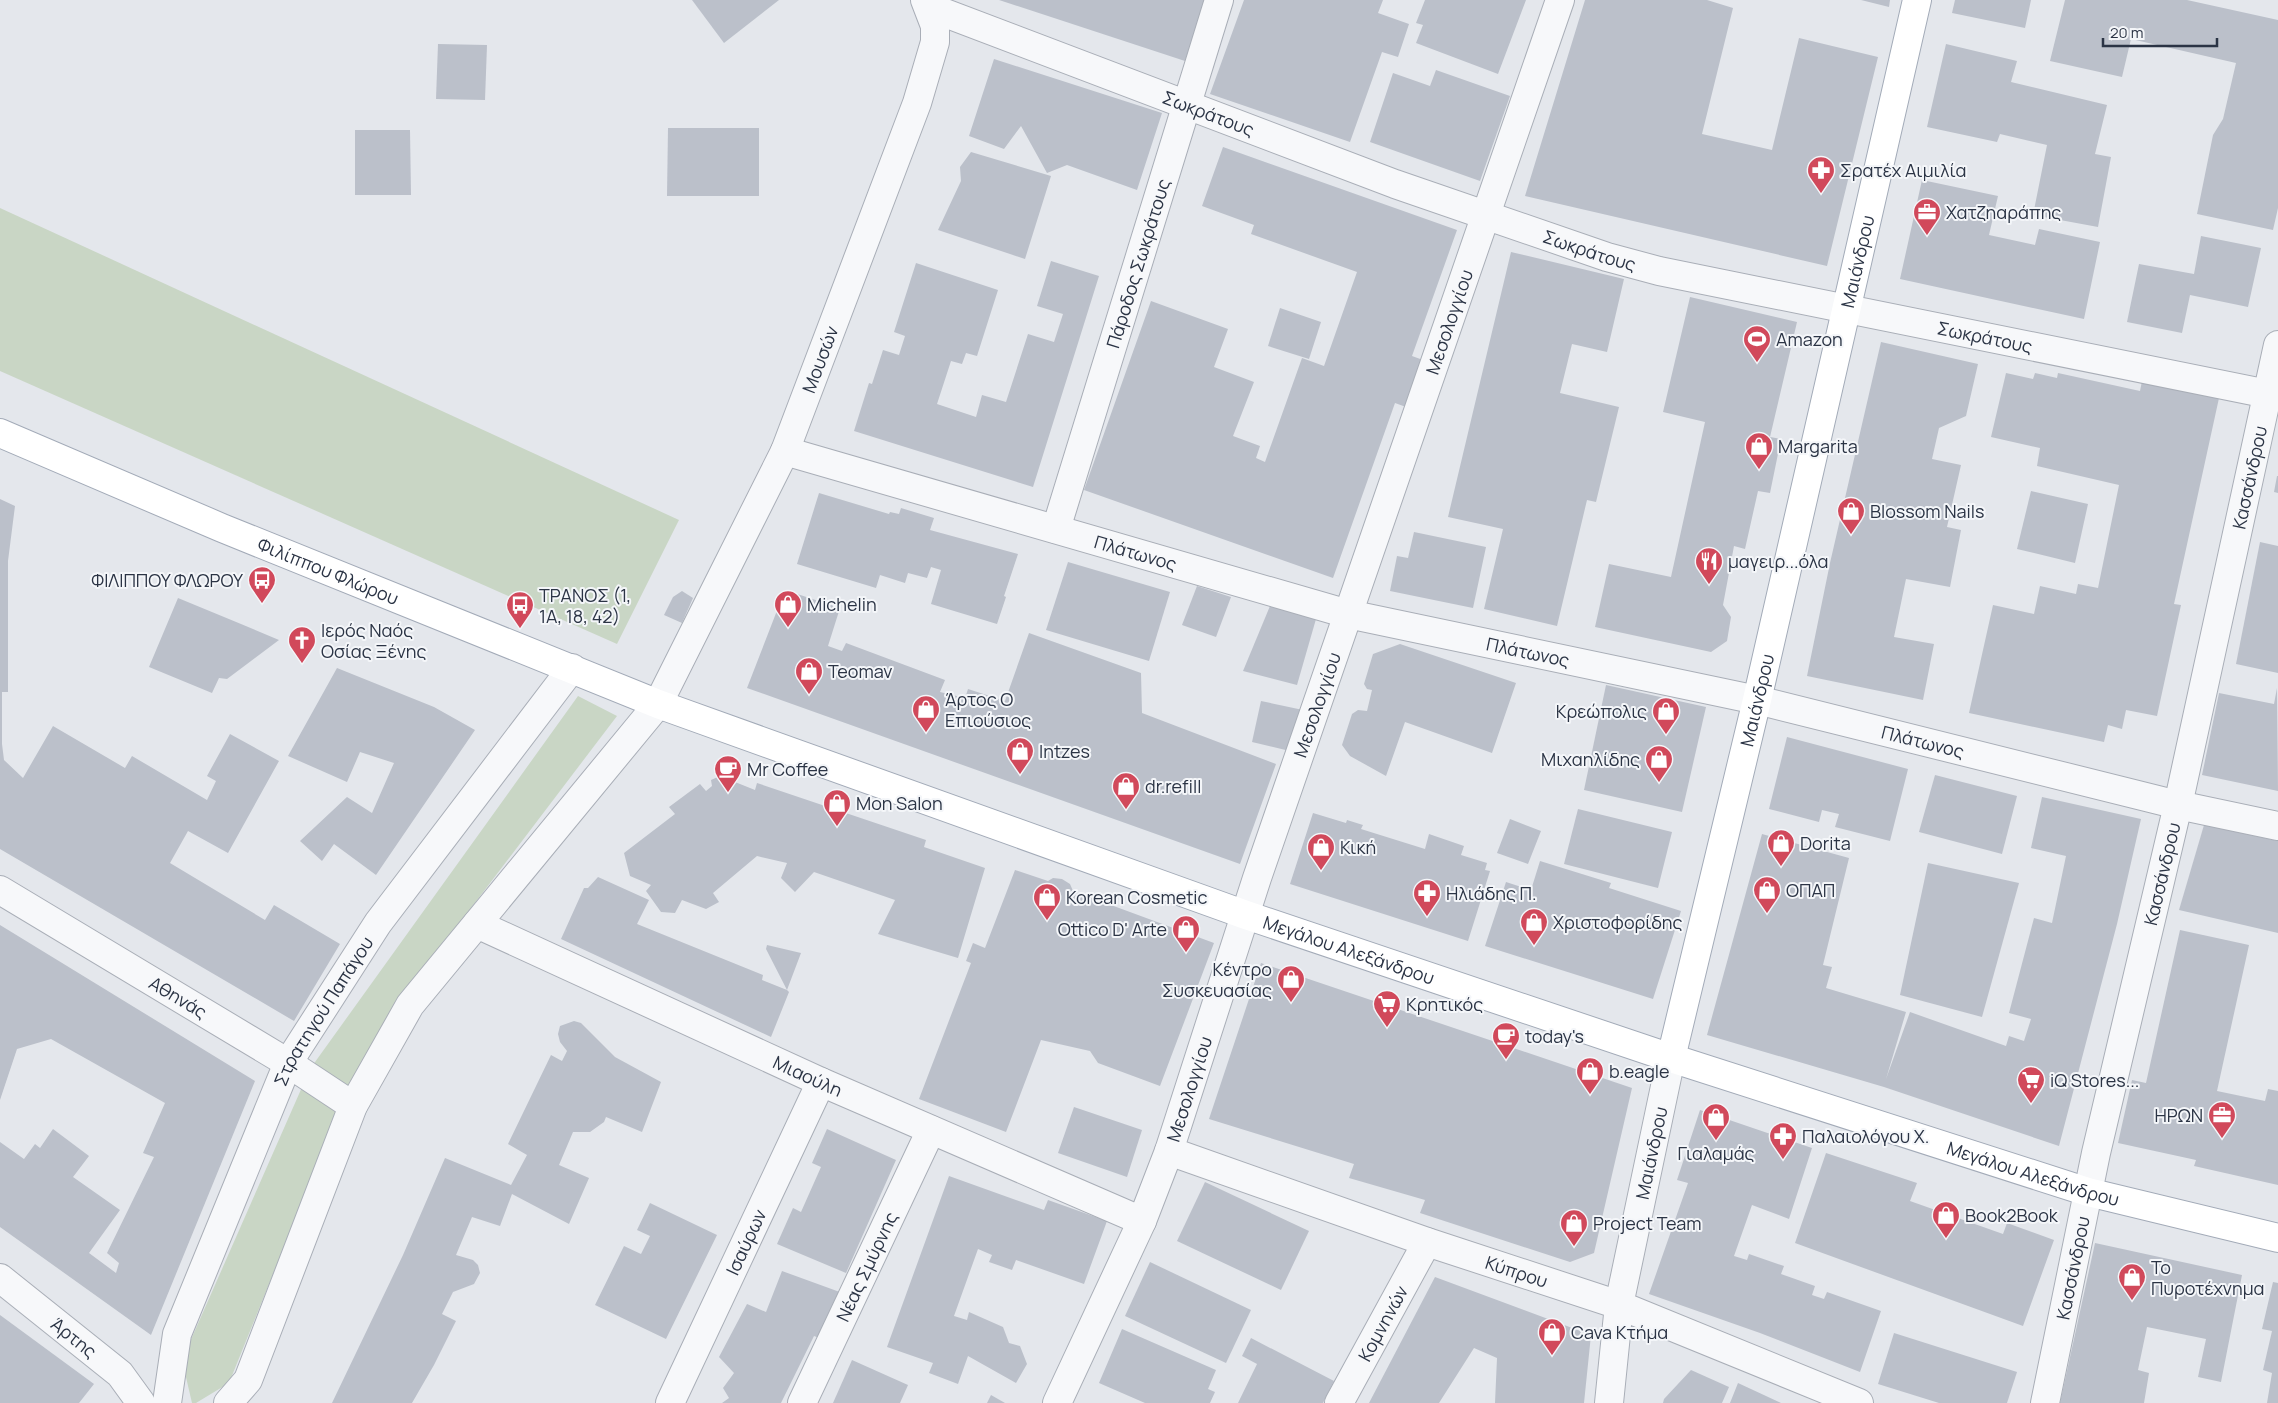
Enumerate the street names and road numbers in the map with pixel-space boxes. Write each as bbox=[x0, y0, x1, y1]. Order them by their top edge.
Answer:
street label: Σωκράτους bbox=[1159, 85, 1258, 142]
street label: Πάροδος Σωκράτους bbox=[1100, 176, 1175, 351]
street label: Μαιάνδρου bbox=[1835, 213, 1879, 310]
street label: Σωκράτους bbox=[1540, 224, 1639, 276]
street label: Μεσολογγίου bbox=[1420, 266, 1478, 378]
street label: Σωκράτους bbox=[1935, 316, 2035, 358]
street label: Μουσών bbox=[796, 322, 843, 396]
street label: Κασσάνδρου bbox=[2226, 423, 2272, 531]
street label: Πλάτωνος bbox=[1092, 529, 1180, 576]
street label: Φιλίππου Φλώρου bbox=[254, 532, 402, 610]
street label: Πλάτωνος bbox=[1484, 631, 1572, 672]
street label: Μεσολογγίου bbox=[1288, 649, 1346, 760]
street label: Μαιάνδρου bbox=[1734, 652, 1779, 749]
street label: Πλάτωνος bbox=[1879, 720, 1967, 763]
street label: Κασσάνδρου bbox=[2138, 820, 2186, 928]
street label: Μεγάλου Αλεξάνδρου bbox=[1260, 910, 1438, 990]
street label: Στρατηγού Παπάγου bbox=[268, 932, 378, 1089]
street label: Αθηνάς bbox=[145, 971, 212, 1024]
street label: Μεσολογγίου bbox=[1161, 1033, 1217, 1145]
street label: Μιαούλη bbox=[769, 1050, 846, 1102]
street label: Μαιάνδρου bbox=[1630, 1104, 1672, 1201]
street label: Μεγάλου Αλεξάνδρου bbox=[1944, 1136, 2122, 1211]
street label: Ισαύρων bbox=[720, 1205, 772, 1279]
street label: Νέας Σμύρνης bbox=[830, 1208, 903, 1325]
street label: Κασσάνδρου bbox=[2050, 1214, 2095, 1322]
street label: Κύπρου bbox=[1482, 1250, 1551, 1293]
street label: Κομνηνών bbox=[1352, 1281, 1413, 1365]
street label: Άρτης bbox=[46, 1312, 102, 1363]

